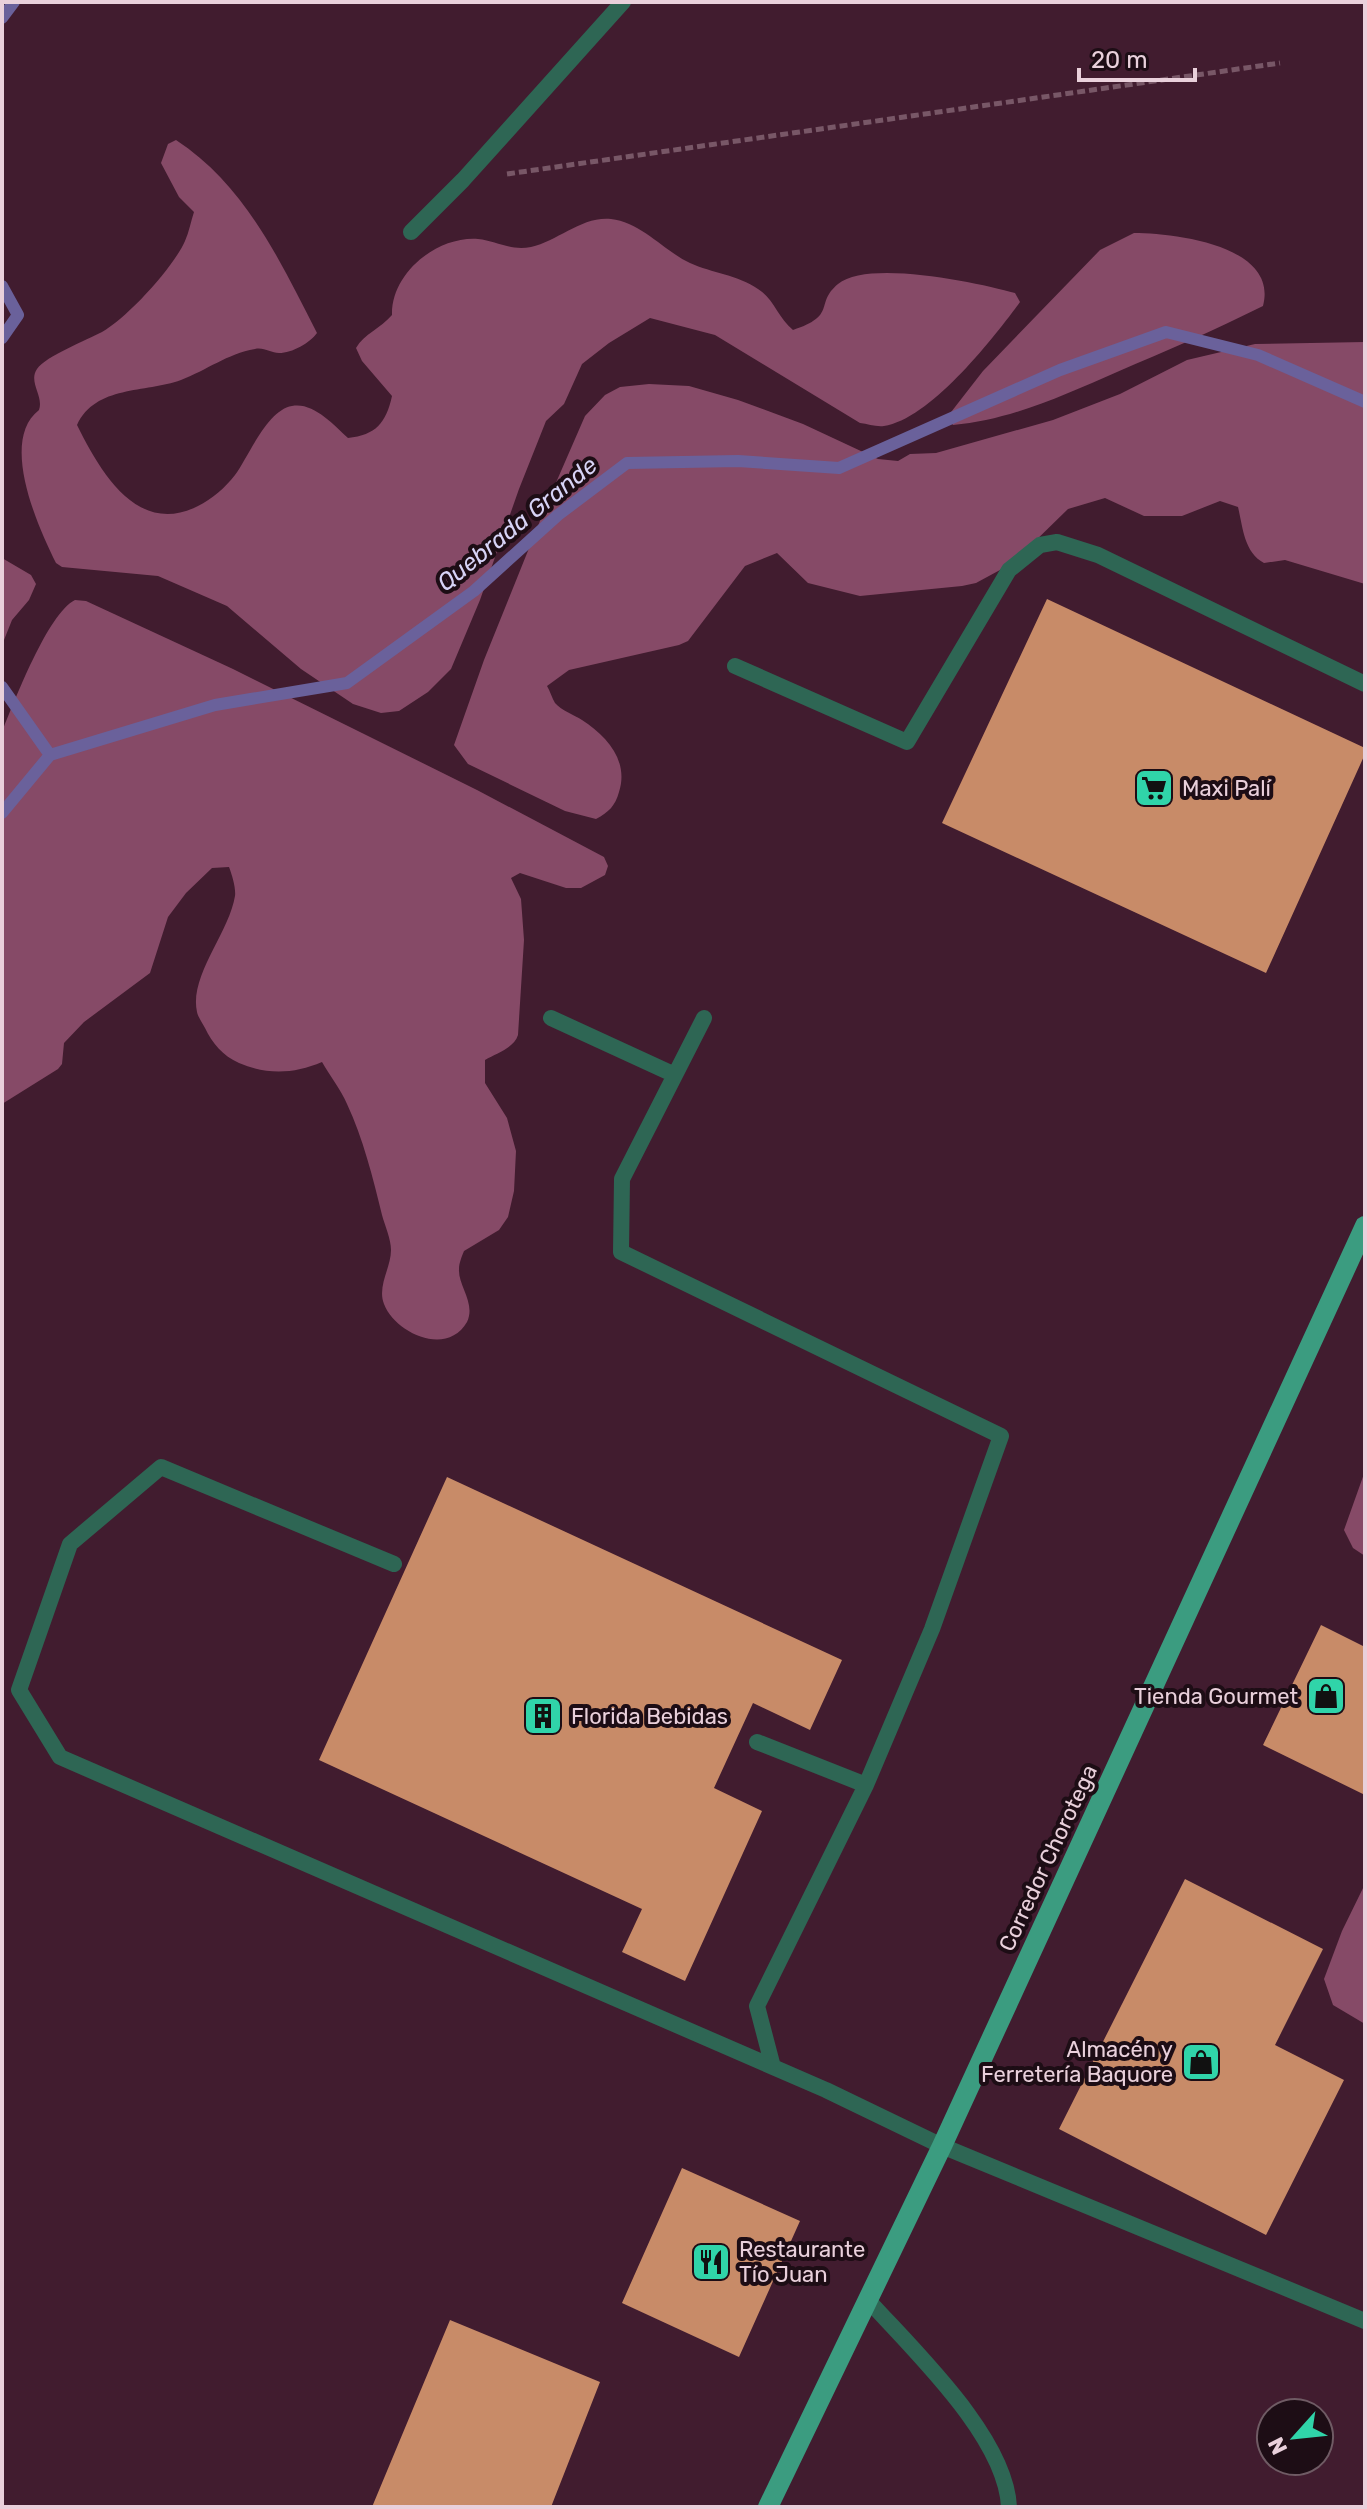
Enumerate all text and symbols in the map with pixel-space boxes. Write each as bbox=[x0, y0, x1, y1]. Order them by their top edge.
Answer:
scale bar bbox=[1079, 32, 1195, 82]
text: 20 m bbox=[1091, 46, 1148, 74]
water label: Quebrada Grande bbox=[431, 451, 603, 597]
supermarket icon: Maxi Palí bbox=[1133, 767, 1175, 809]
place label: Maxi Palí bbox=[1182, 775, 1273, 802]
shop icon: Tienda Gourmet bbox=[1305, 1675, 1347, 1717]
place label: Tienda Gourmet bbox=[1134, 1683, 1298, 1710]
building icon: Florida Bebidas bbox=[522, 1695, 564, 1737]
place label: Florida Bebidas bbox=[571, 1703, 728, 1730]
street label: Corredor Chorotega bbox=[993, 1760, 1103, 1956]
place label: Almacén y Ferretería Baquore bbox=[981, 2036, 1173, 2088]
shop icon: Almacén y Ferretería Baquore bbox=[1180, 2041, 1222, 2083]
place label: Restaurante Tío Juan bbox=[739, 2236, 865, 2288]
restaurant icon: Restaurante Tío Juan bbox=[690, 2241, 732, 2283]
north arrow bbox=[1255, 2397, 1335, 2477]
text: N bbox=[1262, 2433, 1293, 2459]

